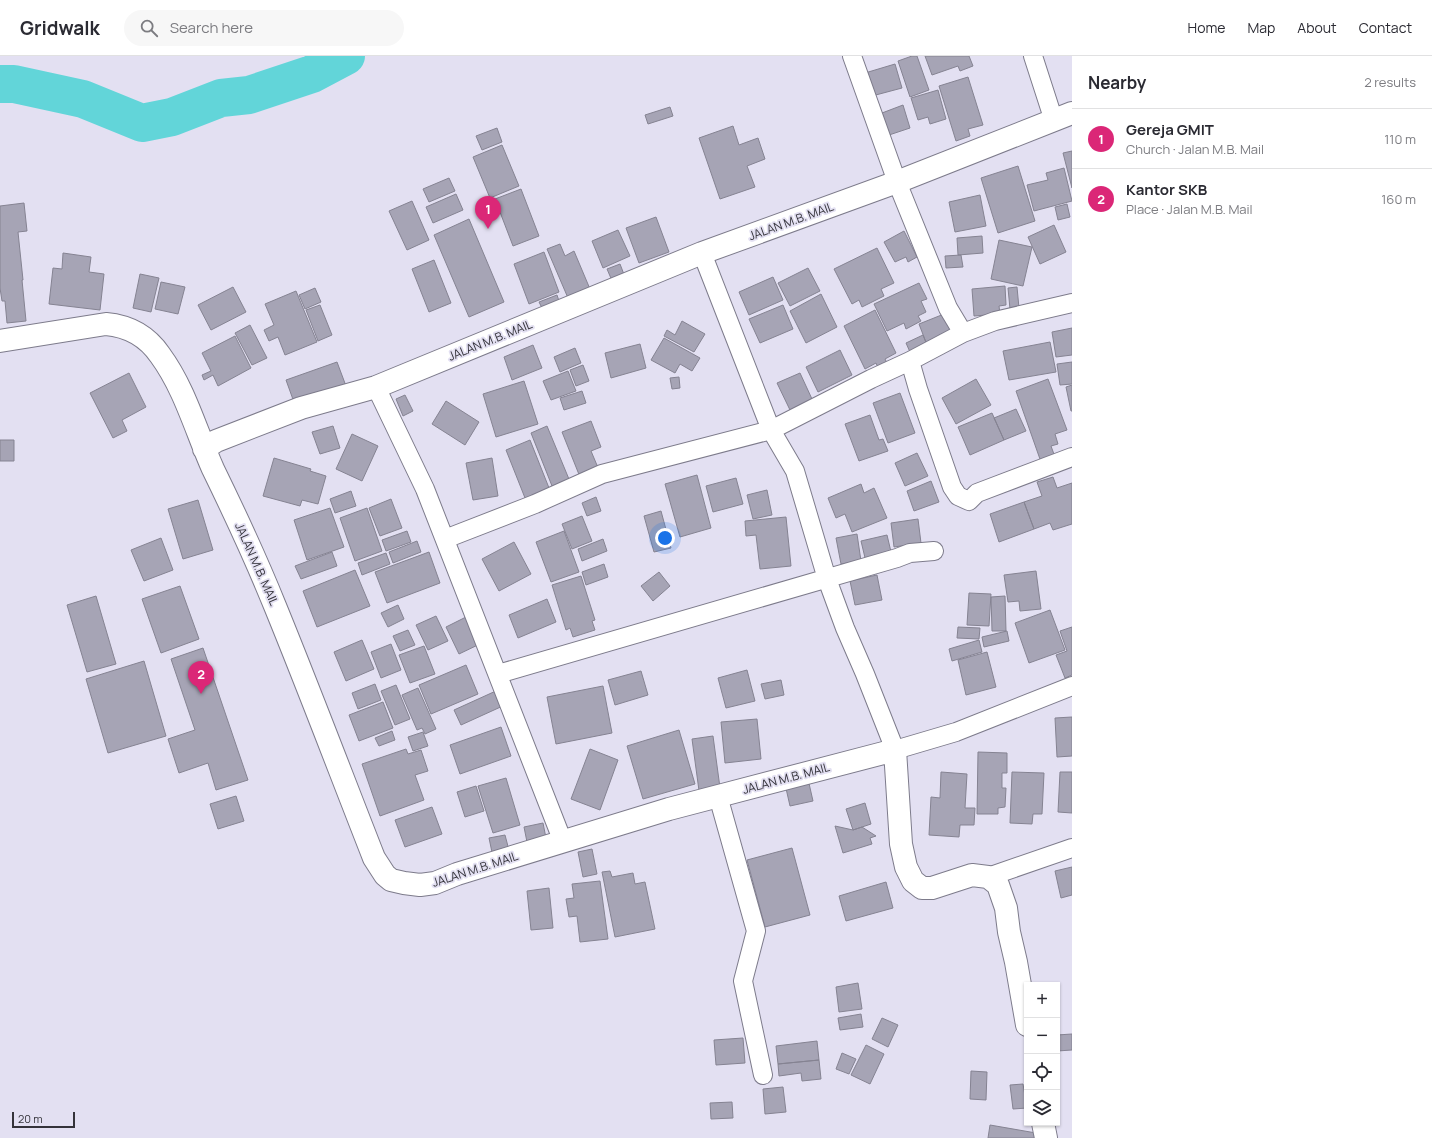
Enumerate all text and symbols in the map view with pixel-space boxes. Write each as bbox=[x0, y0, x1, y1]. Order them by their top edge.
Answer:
search box bbox=[124, 10, 404, 46]
text: Gridwalk bbox=[20, 15, 100, 41]
icon: search bbox=[138, 17, 160, 39]
text: Search here bbox=[170, 17, 253, 38]
text: Home bbox=[1188, 18, 1225, 37]
text: Map bbox=[1247, 18, 1275, 37]
text: About bbox=[1297, 18, 1337, 37]
text: Contact bbox=[1359, 18, 1412, 37]
text: Nearby bbox=[1088, 71, 1146, 94]
text: 2 results bbox=[1364, 73, 1416, 91]
text: Gereja GMIT bbox=[1126, 119, 1214, 140]
text: 1 bbox=[1098, 130, 1104, 148]
text: 110 m bbox=[1384, 130, 1416, 148]
text: Church · Jalan M.B. Mail bbox=[1126, 140, 1264, 158]
text: Kantor SKB bbox=[1126, 179, 1207, 200]
text: 2 bbox=[1097, 190, 1105, 208]
text: 160 m bbox=[1381, 190, 1416, 208]
pin: 1 bbox=[475, 196, 501, 229]
street label: JALAN M.B. MAIL bbox=[746, 198, 836, 244]
text: Place · Jalan M.B. Mail bbox=[1126, 200, 1253, 218]
street label: JALAN M.B. MAIL bbox=[445, 315, 535, 365]
street label: JALAN M.B. MAIL bbox=[231, 520, 283, 608]
your location bbox=[655, 528, 675, 548]
pin: 2 bbox=[188, 661, 214, 694]
street label: JALAN M.B. MAIL bbox=[741, 758, 831, 798]
street label: JALAN M.B. MAIL bbox=[430, 847, 520, 891]
map controls bbox=[1024, 982, 1060, 1126]
button: + bbox=[1024, 982, 1060, 1018]
button: − bbox=[1024, 1018, 1060, 1054]
button: locate bbox=[1024, 1054, 1060, 1090]
button: layers bbox=[1024, 1090, 1060, 1126]
scale bar bbox=[12, 1110, 75, 1129]
text: 20 m bbox=[18, 1111, 43, 1126]

